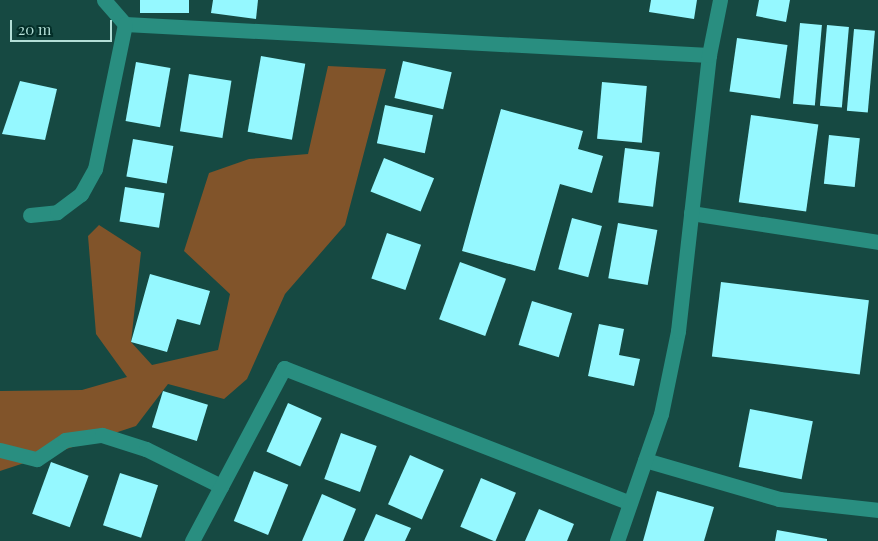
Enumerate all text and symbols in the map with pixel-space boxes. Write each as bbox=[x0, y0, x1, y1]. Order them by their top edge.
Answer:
scale bar bbox=[12, 10, 115, 42]
text: 20 m bbox=[18, 19, 51, 39]

